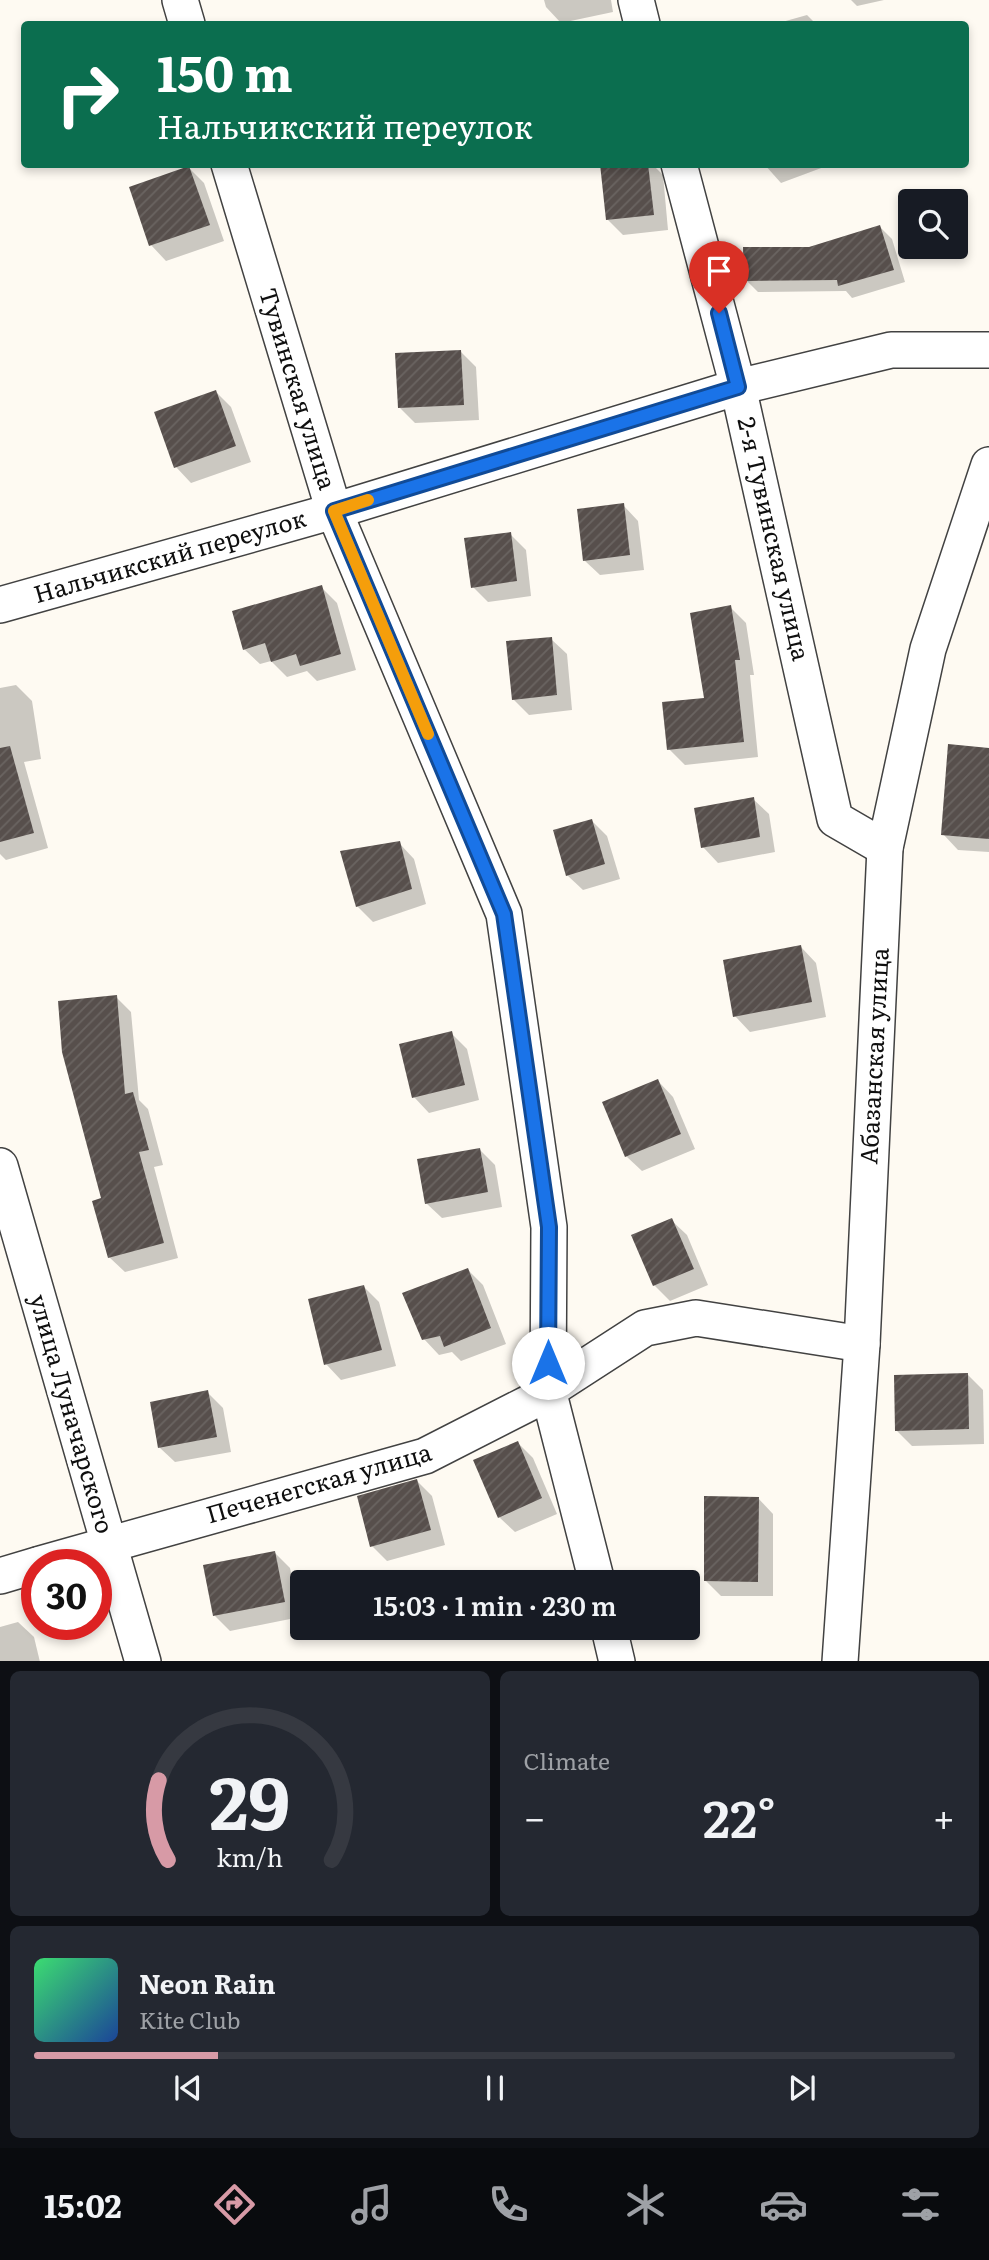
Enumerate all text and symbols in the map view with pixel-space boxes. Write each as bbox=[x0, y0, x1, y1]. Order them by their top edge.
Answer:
text: 150 m bbox=[157, 34, 293, 107]
icon: right bbox=[42, 49, 133, 140]
text: Нальчикский переулок bbox=[157, 101, 533, 149]
map controls bbox=[898, 189, 968, 259]
button: search bbox=[898, 189, 968, 259]
pin bbox=[689, 241, 749, 313]
icon: arrive bbox=[700, 252, 738, 290]
street label: Тувинская улица bbox=[252, 283, 347, 494]
street label: 2-я Тувинская улица bbox=[730, 413, 821, 664]
street label: Нальчикский переулок bbox=[29, 499, 310, 610]
street label: Абазанская улица bbox=[849, 947, 896, 1165]
street label: улица Луначарского bbox=[22, 1289, 124, 1537]
position arrow bbox=[511, 1326, 585, 1400]
street label: Печенегская улица bbox=[202, 1433, 435, 1531]
speed limit sign: 30 bbox=[21, 1549, 112, 1640]
text: 15:03 · 1 min · 230 m bbox=[373, 1585, 617, 1624]
text: Climate bbox=[524, 1743, 610, 1777]
text: 29 bbox=[209, 1744, 290, 1852]
text: 22° bbox=[703, 1777, 776, 1854]
text: − bbox=[524, 1787, 546, 1844]
text: + bbox=[933, 1787, 955, 1844]
text: km/h bbox=[216, 1837, 283, 1874]
text: Neon Rain bbox=[139, 1963, 276, 2002]
text: Kite Club bbox=[139, 2002, 240, 2036]
icon: previous bbox=[169, 2069, 207, 2107]
icon: pause bbox=[476, 2069, 514, 2107]
icon: next bbox=[783, 2069, 821, 2107]
text: 15:02 bbox=[44, 2180, 122, 2228]
icon: directions bbox=[210, 2180, 259, 2229]
icon: music bbox=[347, 2180, 396, 2229]
icon: phone bbox=[484, 2180, 533, 2229]
icon: climate bbox=[621, 2180, 670, 2229]
icon: car bbox=[759, 2180, 808, 2229]
icon: filters bbox=[896, 2180, 945, 2229]

